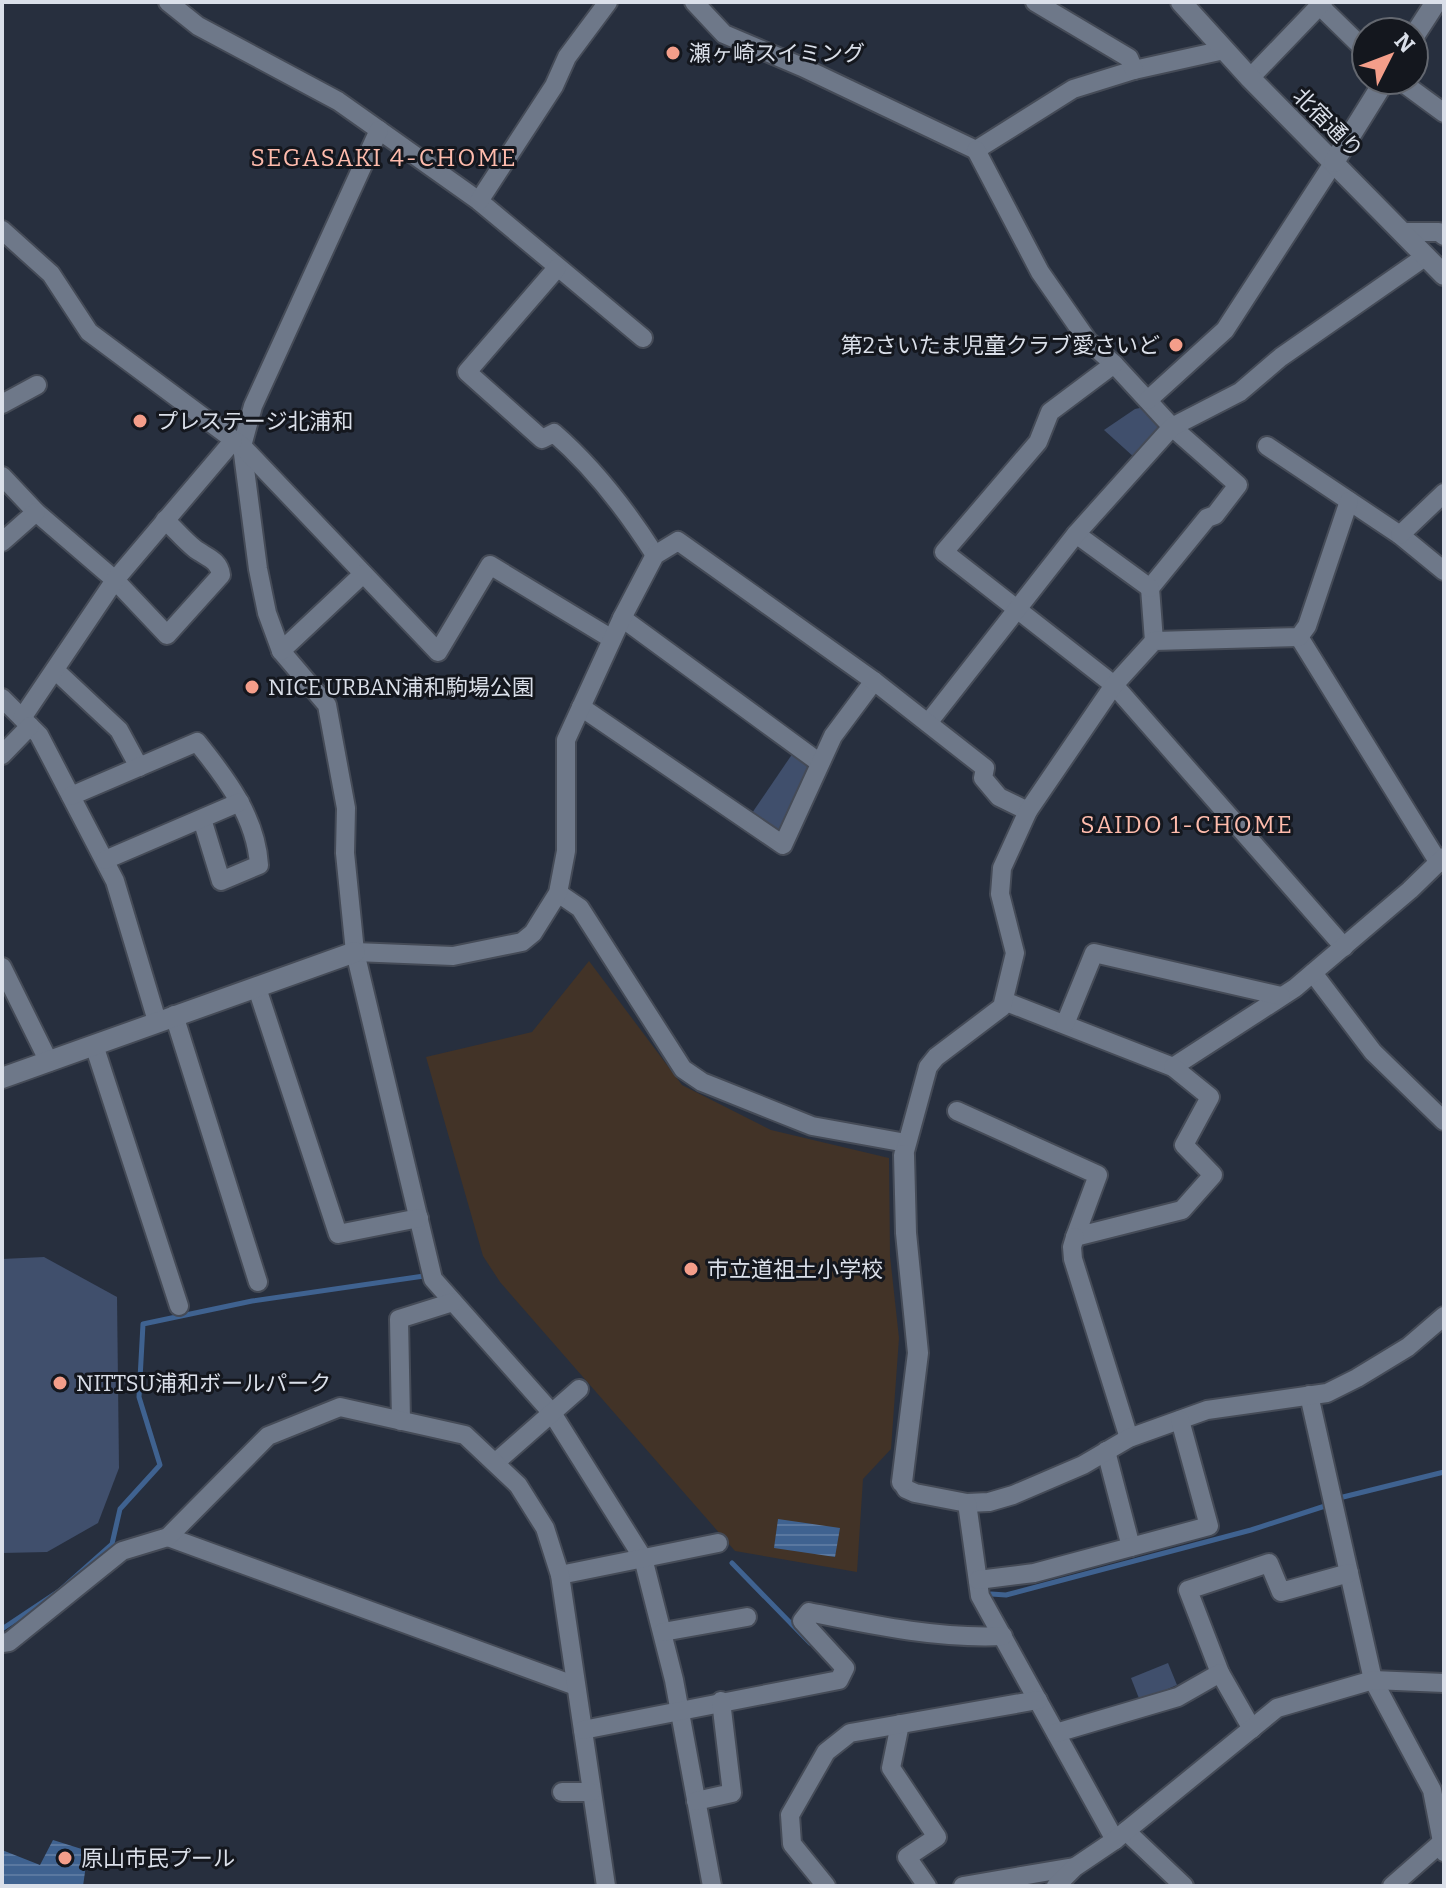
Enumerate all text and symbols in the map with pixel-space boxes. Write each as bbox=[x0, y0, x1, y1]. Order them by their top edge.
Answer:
north arrow bbox=[1350, 16, 1430, 96]
text: N bbox=[1389, 28, 1420, 58]
place label: 瀬ヶ崎スイミング bbox=[689, 40, 865, 67]
marker: 瀬ヶ崎スイミング bbox=[664, 44, 682, 62]
street label: 北宿通り bbox=[1287, 82, 1369, 164]
district label: SEGASAKI 4-CHOME bbox=[250, 144, 518, 172]
place label: 第2さいたま児童クラブ愛さいど bbox=[841, 332, 1160, 359]
marker: 第2さいたま児童クラブ愛さいど bbox=[1167, 336, 1185, 354]
place label: プレステージ北浦和 bbox=[156, 408, 354, 435]
marker: プレステージ北浦和 bbox=[131, 412, 149, 430]
place label: NICE URBAN浦和駒場公園 bbox=[268, 674, 534, 701]
marker: NICE URBAN浦和駒場公園 bbox=[243, 678, 261, 696]
district label: SAIDO 1-CHOME bbox=[1080, 811, 1294, 839]
place label: 市立道祖土小学校 bbox=[707, 1256, 883, 1283]
marker: 市立道祖土小学校 bbox=[682, 1260, 700, 1278]
place label: NITTSU浦和ボールパーク bbox=[76, 1370, 331, 1397]
marker: NITTSU浦和ボールパーク bbox=[51, 1374, 69, 1392]
place label: 原山市民プール bbox=[81, 1845, 235, 1872]
marker: 原山市民プール bbox=[56, 1849, 74, 1867]

